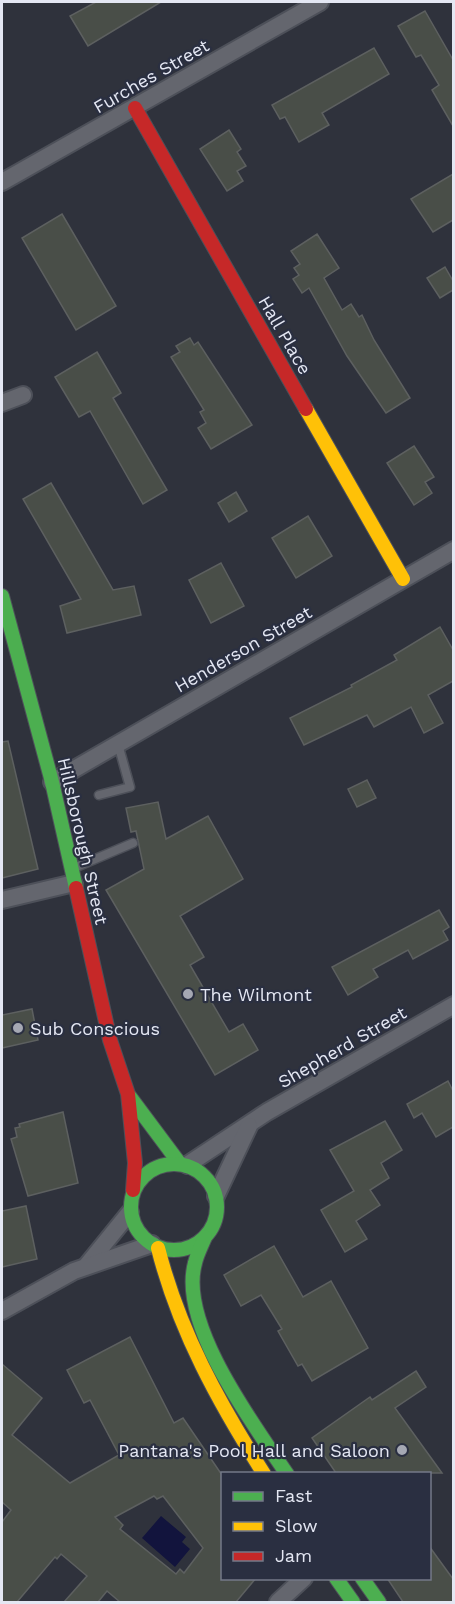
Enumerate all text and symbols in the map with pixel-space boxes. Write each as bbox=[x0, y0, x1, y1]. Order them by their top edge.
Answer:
street label: Furches Street bbox=[90, 34, 213, 118]
street label: Hall Place bbox=[254, 292, 316, 378]
street label: Henderson Street bbox=[171, 601, 316, 697]
street label: Hillsborough Street bbox=[54, 756, 113, 927]
place label: The Wilmont bbox=[200, 984, 312, 1005]
marker: The Wilmont bbox=[181, 987, 195, 1001]
street label: Shepherd Street bbox=[274, 1002, 410, 1092]
place label: Sub Conscious bbox=[30, 1018, 160, 1039]
marker: Sub Conscious bbox=[11, 1021, 25, 1035]
place label: Pantana's Pool Hall and Saloon bbox=[118, 1440, 390, 1461]
marker: Pantana's Pool Hall and Saloon bbox=[395, 1443, 409, 1457]
legend bbox=[221, 1472, 431, 1580]
text: Fast bbox=[275, 1485, 313, 1506]
text: Slow bbox=[275, 1515, 318, 1536]
text: Jam bbox=[275, 1545, 312, 1566]

